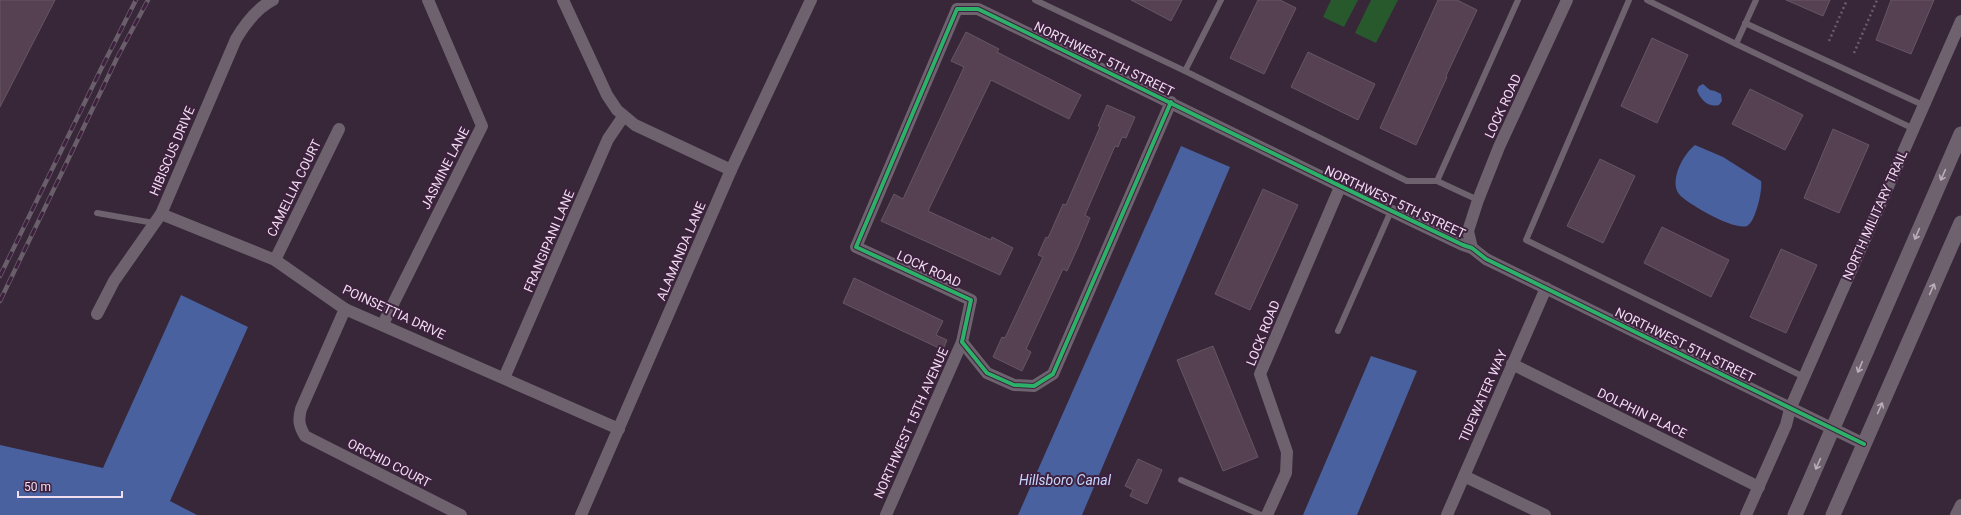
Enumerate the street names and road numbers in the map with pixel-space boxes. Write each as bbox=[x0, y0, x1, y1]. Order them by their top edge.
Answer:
street label: NORTHWEST 5TH STREET bbox=[1032, 19, 1177, 100]
street label: LOCK ROAD bbox=[1482, 71, 1524, 141]
street label: HIBISCUS DRIVE bbox=[146, 104, 198, 198]
street label: JASMINE LANE bbox=[418, 124, 472, 212]
street label: CAMELLIA COURT bbox=[264, 137, 324, 239]
street label: NORTH MILITARY TRAIL bbox=[1840, 148, 1910, 282]
street label: NORTHWEST 5TH STREET bbox=[1322, 163, 1468, 241]
street label: FRANGIPANI LANE bbox=[521, 188, 577, 294]
street label: ALAMANDA LANE bbox=[653, 199, 709, 303]
street label: LOCK ROAD bbox=[894, 248, 964, 290]
street label: POINSETTIA DRIVE bbox=[340, 282, 448, 342]
street label: LOCK ROAD bbox=[1243, 298, 1283, 368]
street label: NORTHWEST 5TH STREET bbox=[1613, 305, 1758, 386]
street label: NORTHWEST 15TH AVENUE bbox=[871, 345, 951, 501]
street label: TIDEWATER WAY bbox=[1456, 347, 1510, 444]
street label: DOLPHIN PLACE bbox=[1595, 385, 1689, 441]
street label: ORCHID COURT bbox=[345, 436, 433, 490]

